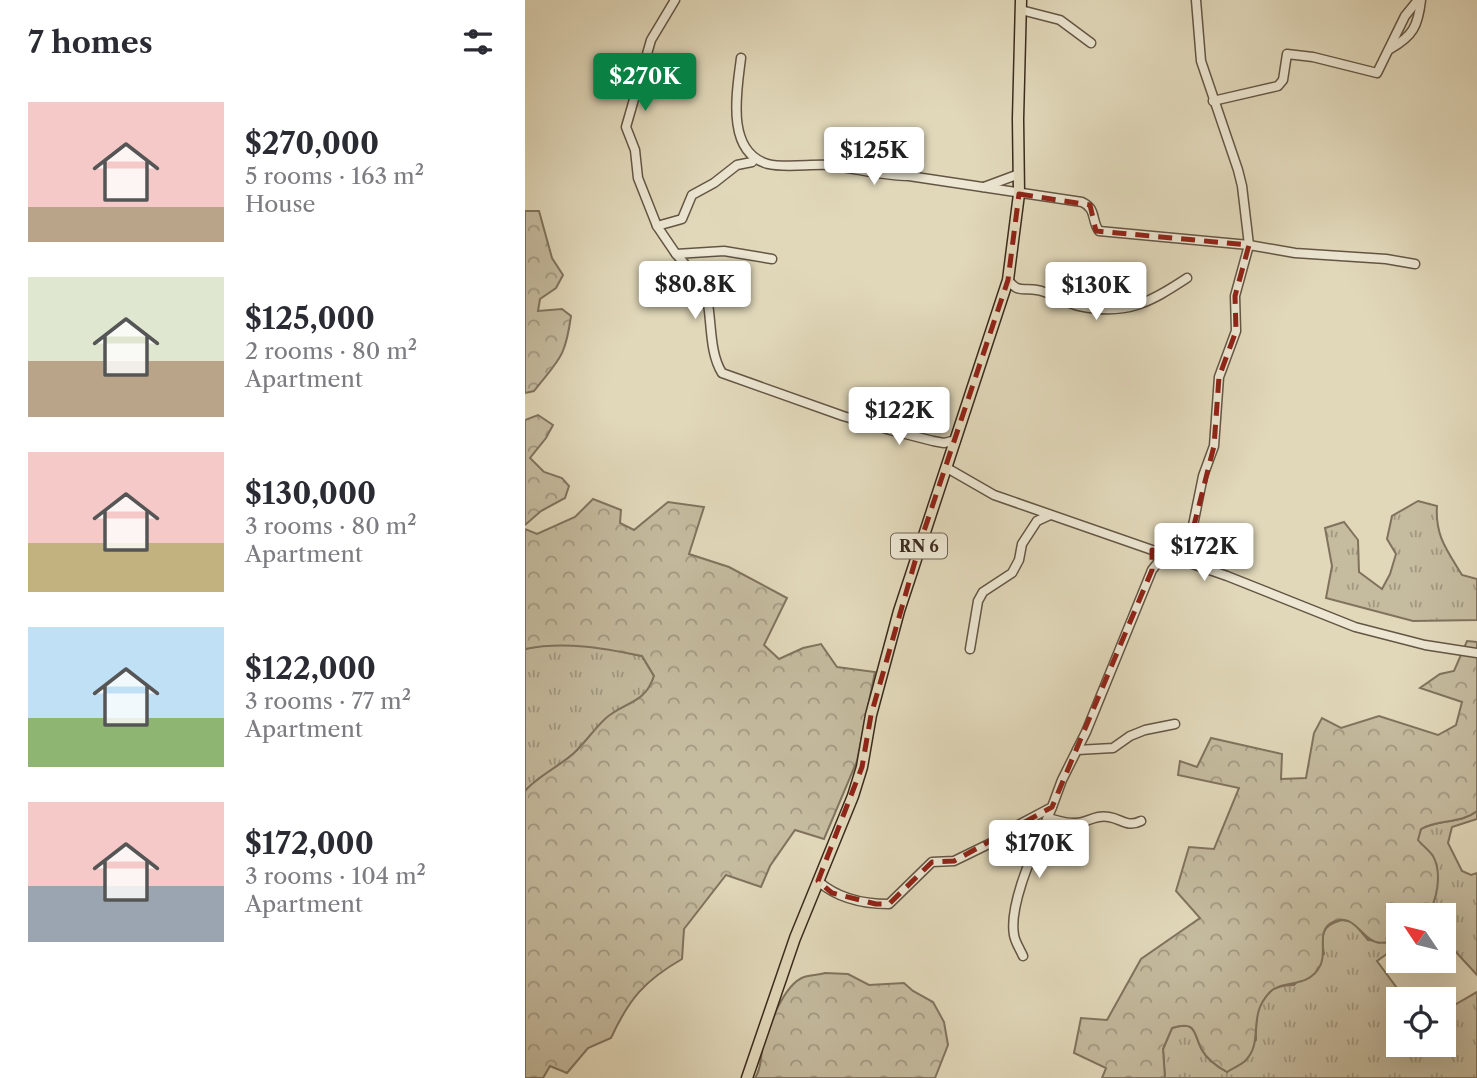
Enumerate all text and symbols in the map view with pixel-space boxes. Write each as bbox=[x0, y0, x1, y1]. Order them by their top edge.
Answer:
icon: filters bbox=[459, 23, 497, 61]
text: 7 homes bbox=[28, 24, 153, 61]
pin: $270K bbox=[596, 54, 694, 113]
text: $270K bbox=[609, 62, 681, 90]
text: $270,000 bbox=[245, 125, 379, 162]
pin: $125K bbox=[825, 128, 923, 187]
icon: home bbox=[84, 130, 168, 214]
text: $125K bbox=[840, 136, 908, 164]
text: 5 rooms · 163 m² bbox=[245, 162, 424, 190]
text: House bbox=[245, 190, 315, 218]
pin: $80.8K bbox=[638, 262, 752, 321]
pin: $130K bbox=[1047, 262, 1145, 322]
text: $80.8K bbox=[655, 270, 735, 298]
text: $130K bbox=[1061, 271, 1131, 299]
text: $125,000 bbox=[245, 300, 375, 337]
icon: home bbox=[84, 305, 168, 389]
text: 2 rooms · 80 m² bbox=[245, 337, 417, 365]
text: Apartment bbox=[245, 365, 363, 393]
pin: $122K bbox=[850, 388, 948, 447]
text: $122K bbox=[865, 396, 933, 424]
text: $130,000 bbox=[245, 475, 376, 512]
icon: home bbox=[84, 480, 168, 564]
text: 3 rooms · 80 m² bbox=[245, 512, 417, 540]
pin: $172K bbox=[1155, 524, 1253, 583]
text: $172K bbox=[1170, 532, 1238, 560]
road number: RN 6 bbox=[891, 534, 947, 558]
text: Apartment bbox=[245, 540, 363, 568]
text: $122,000 bbox=[245, 650, 376, 687]
icon: home bbox=[84, 655, 168, 739]
text: 3 rooms · 77 m² bbox=[245, 687, 411, 715]
text: Apartment bbox=[245, 715, 363, 743]
pin: $170K bbox=[990, 820, 1088, 880]
text: $172,000 bbox=[245, 825, 374, 862]
text: $170K bbox=[1005, 829, 1073, 857]
icon: home bbox=[84, 830, 168, 914]
text: 3 rooms · 104 m² bbox=[245, 862, 426, 890]
text: Apartment bbox=[245, 890, 363, 918]
north arrow bbox=[1386, 903, 1456, 973]
map controls bbox=[1386, 903, 1456, 1057]
button: locate bbox=[1386, 987, 1456, 1057]

